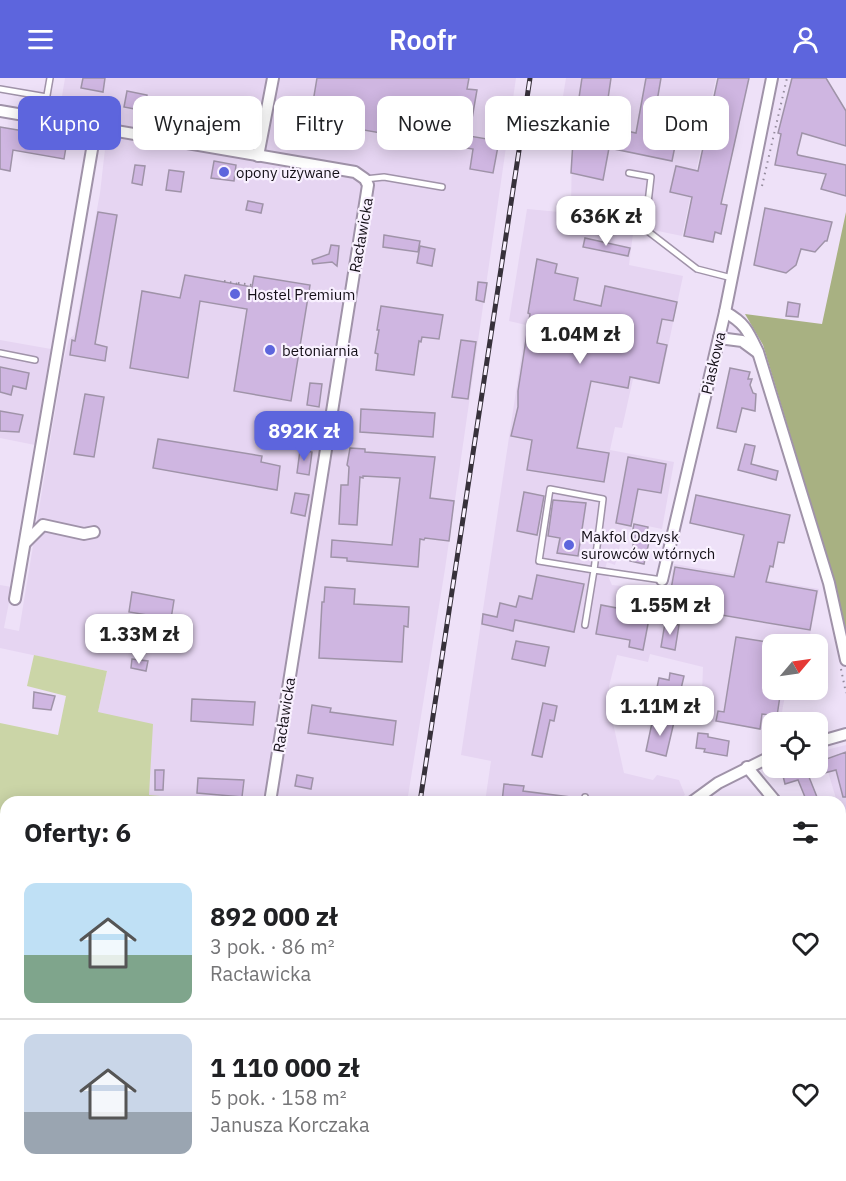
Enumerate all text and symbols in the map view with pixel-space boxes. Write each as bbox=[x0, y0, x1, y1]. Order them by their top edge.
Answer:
text: Roofr bbox=[389, 22, 457, 57]
icon: menu bbox=[24, 23, 57, 56]
icon: person bbox=[789, 23, 822, 56]
chip: Kupno bbox=[18, 96, 121, 150]
chip: Wynajem bbox=[133, 96, 262, 150]
chip: Filtry bbox=[274, 96, 365, 150]
chip: Nowe bbox=[377, 96, 473, 150]
chip: Mieszkanie bbox=[485, 96, 631, 150]
chip: Dom bbox=[643, 96, 729, 150]
place label: opony używane bbox=[236, 163, 340, 182]
marker: opony używane bbox=[217, 165, 231, 179]
street label: Racławicka bbox=[345, 196, 377, 274]
pin: 636K zł bbox=[551, 196, 661, 247]
text: 636K zł bbox=[570, 202, 642, 229]
place label: Hostel Premium bbox=[247, 285, 355, 304]
marker: Hostel Premium bbox=[228, 287, 242, 301]
pin: 1.04M zł bbox=[518, 314, 642, 365]
text: 1.04M zł bbox=[540, 320, 620, 347]
street label: Piaskowa bbox=[697, 330, 729, 396]
place label: betoniarnia bbox=[282, 341, 359, 360]
marker: betoniarnia bbox=[263, 343, 277, 357]
pin: 892K zł bbox=[249, 411, 359, 462]
text: 892K zł bbox=[268, 417, 340, 444]
place label: Makfol Odzysk surowców wtórnych bbox=[581, 527, 715, 563]
marker: Makfol Odzysk surowców wtórnych bbox=[562, 538, 576, 552]
pin: 1.55M zł bbox=[608, 585, 732, 636]
text: 1.55M zł bbox=[630, 591, 710, 618]
pin: 1.33M zł bbox=[77, 614, 201, 665]
text: 1.33M zł bbox=[99, 620, 179, 647]
north arrow bbox=[762, 634, 828, 700]
map controls bbox=[762, 634, 828, 778]
street label: Racławicka bbox=[269, 676, 299, 754]
pin: 1.11M zł bbox=[598, 686, 722, 737]
text: 1.11M zł bbox=[620, 692, 700, 719]
button: locate bbox=[762, 712, 828, 778]
text: Oferty: 6 bbox=[24, 815, 131, 849]
icon: filters bbox=[789, 816, 822, 849]
text: 892 000 zł bbox=[210, 899, 338, 933]
icon: home bbox=[72, 907, 144, 979]
icon: heart bbox=[789, 927, 822, 960]
text: 3 pok. · 86 m² bbox=[210, 933, 335, 960]
text: Racławicka bbox=[210, 960, 311, 987]
text: 1 110 000 zł bbox=[210, 1050, 359, 1084]
icon: home bbox=[72, 1058, 144, 1130]
icon: heart bbox=[789, 1078, 822, 1111]
text: 5 pok. · 158 m² bbox=[210, 1084, 347, 1111]
text: Janusza Korczaka bbox=[210, 1111, 370, 1138]

